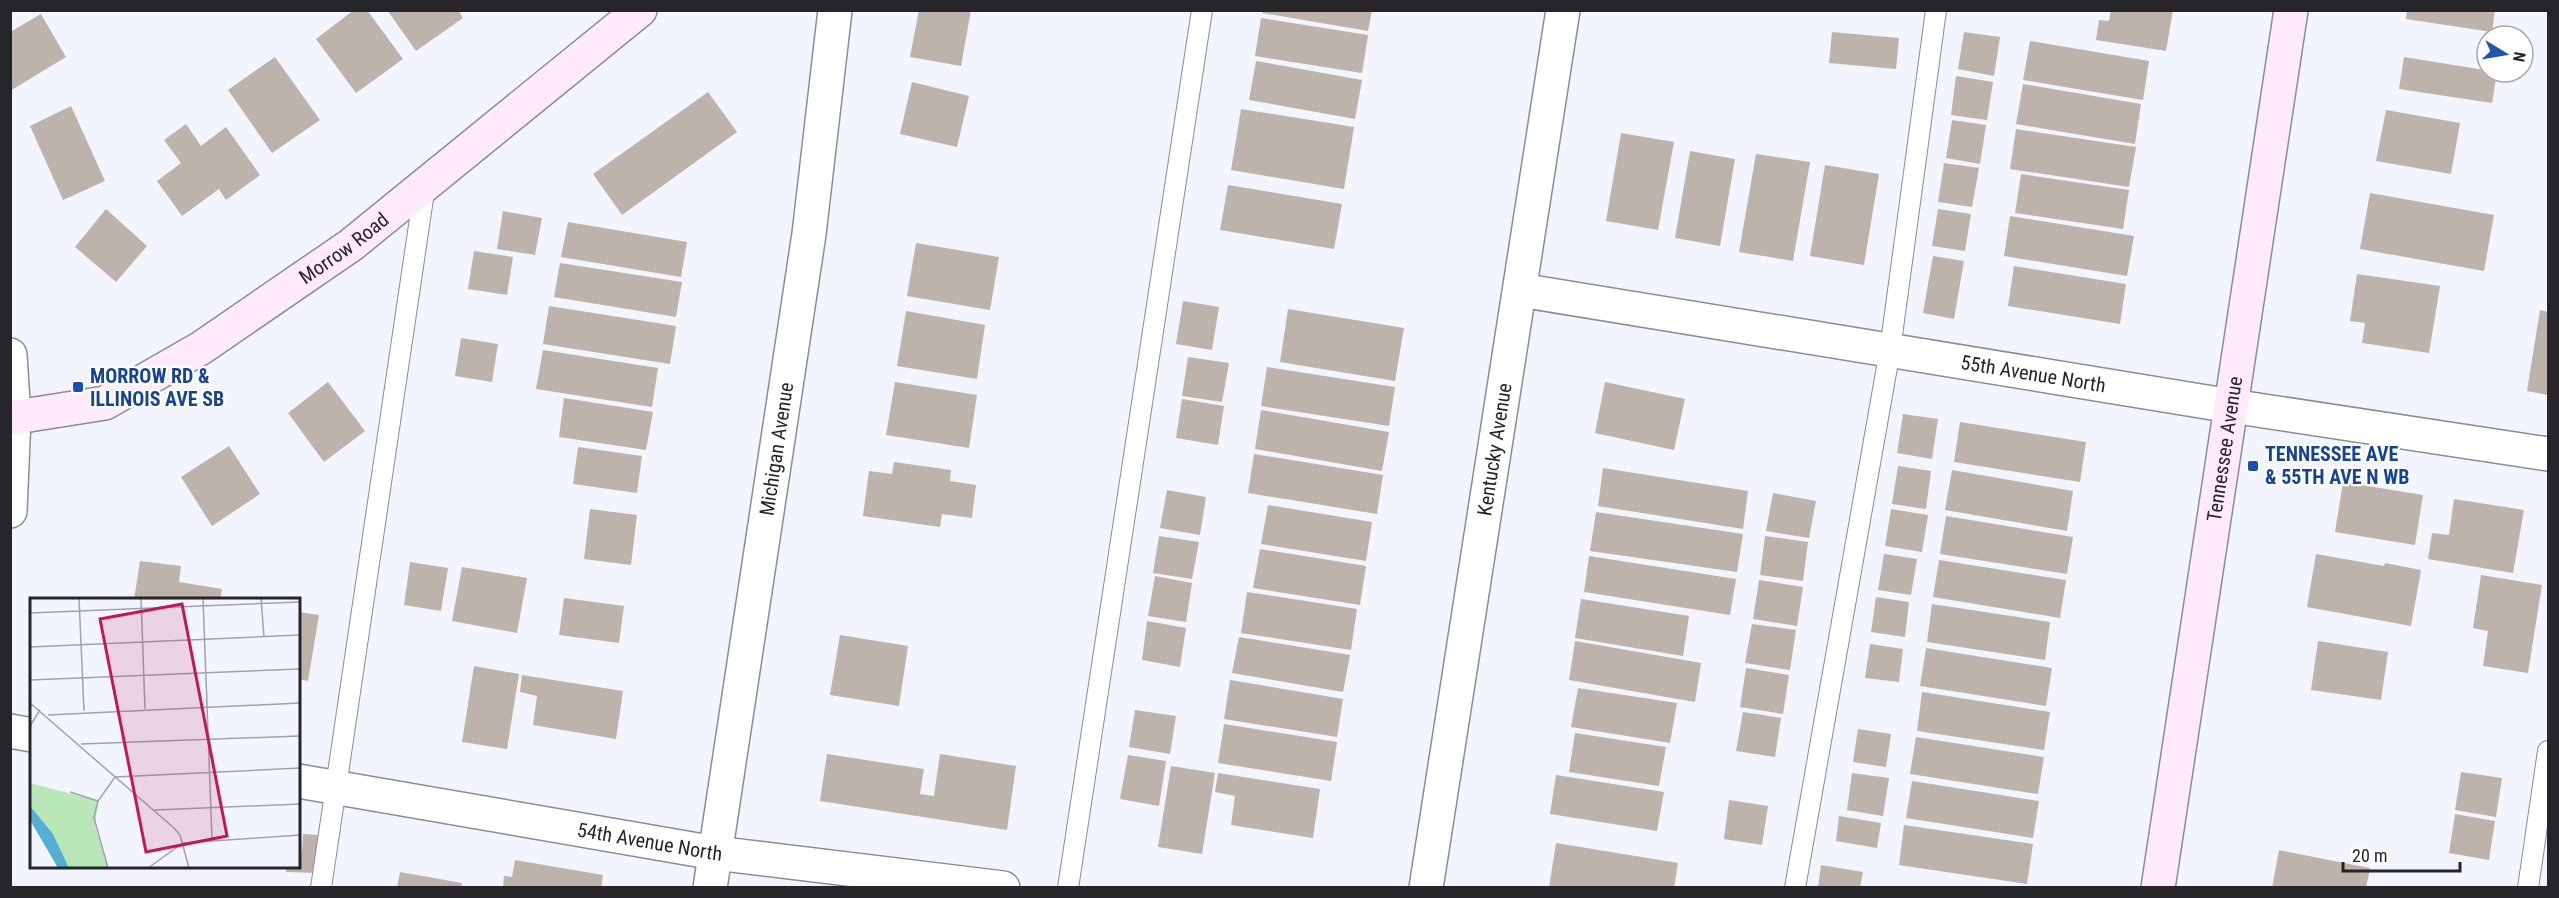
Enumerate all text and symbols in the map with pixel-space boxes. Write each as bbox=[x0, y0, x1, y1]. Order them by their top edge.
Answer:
north arrow bbox=[2475, 24, 2535, 84]
text: N bbox=[2509, 50, 2529, 63]
street label: Morrow Road bbox=[295, 207, 393, 289]
street label: 55th Avenue North bbox=[1959, 350, 2108, 397]
place label: MORROW RD & ILLINOIS AVE SB bbox=[90, 364, 224, 411]
street label: Tennessee Avenue bbox=[2202, 375, 2247, 523]
marker: MORROW RD & ILLINOIS AVE SB bbox=[71, 380, 85, 394]
street label: Michigan Avenue bbox=[755, 381, 798, 517]
street label: Kentucky Avenue bbox=[1472, 381, 1517, 517]
place label: TENNESSEE AVE & 55TH AVE N WB bbox=[2265, 442, 2409, 489]
marker: TENNESSEE AVE & 55TH AVE N WB bbox=[2246, 459, 2260, 473]
inset map bbox=[30, 598, 300, 868]
street label: 54th Avenue North bbox=[575, 817, 724, 866]
scale bar bbox=[2343, 835, 2460, 873]
text: 20 m bbox=[2352, 845, 2387, 866]

